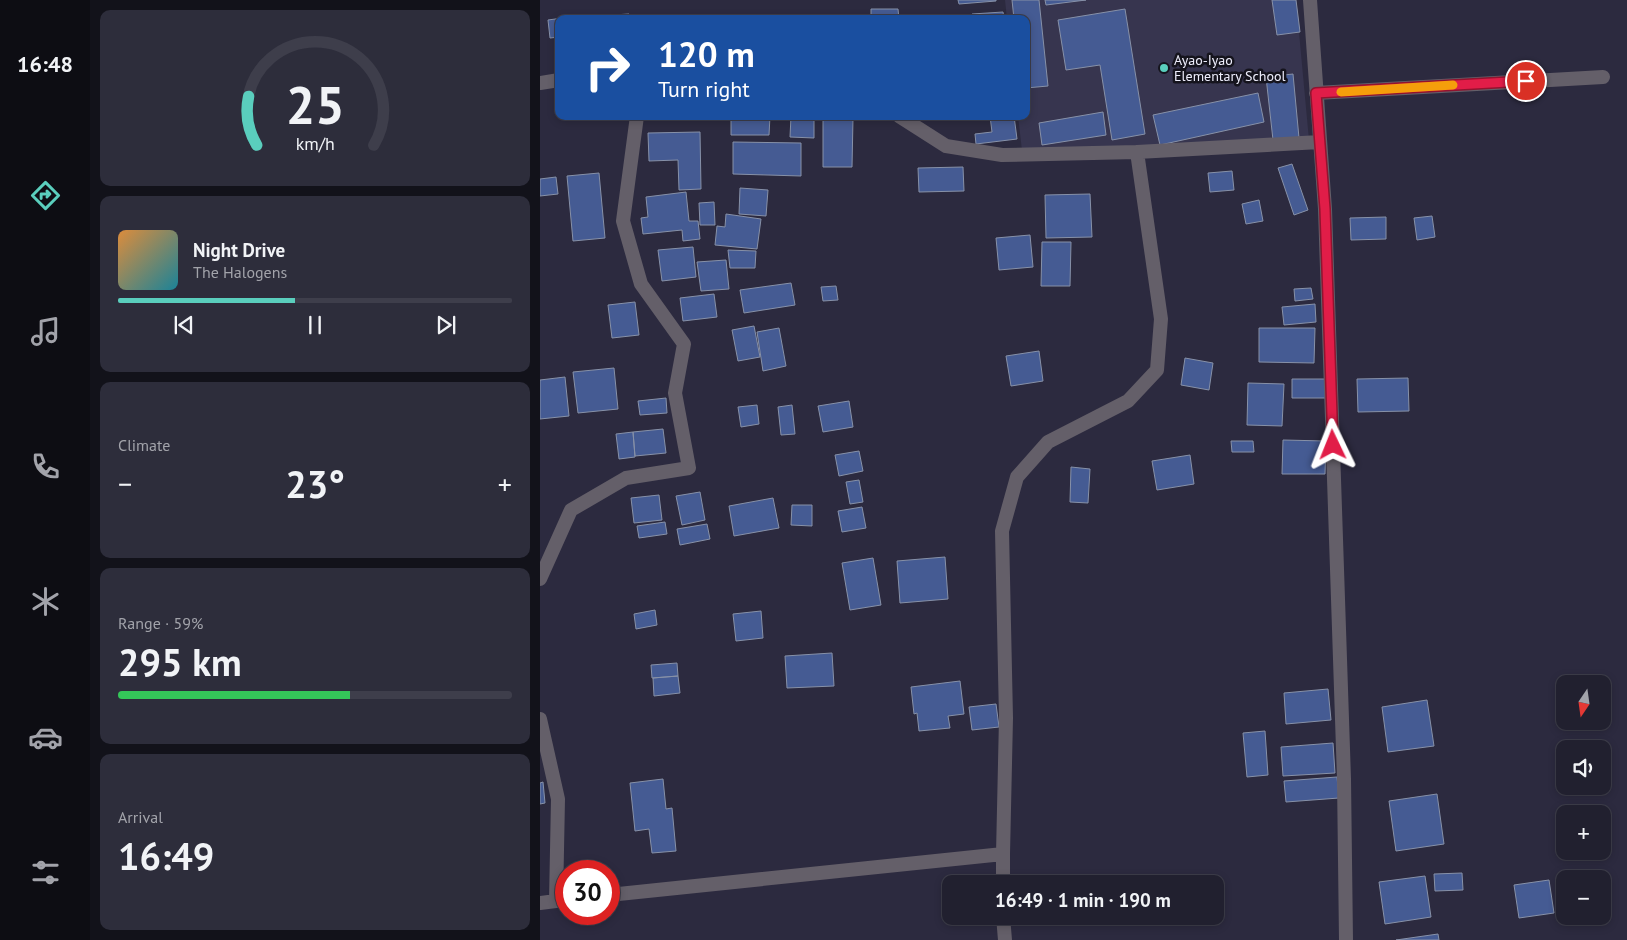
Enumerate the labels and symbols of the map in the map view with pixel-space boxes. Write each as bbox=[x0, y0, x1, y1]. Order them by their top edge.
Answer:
place label: Ayao-Iyao Elementary School bbox=[1174, 51, 1286, 85]
pin bbox=[1505, 60, 1547, 102]
marker: Ayao-Iyao Elementary School bbox=[1158, 62, 1170, 74]
position arrow bbox=[1306, 418, 1358, 470]
north arrow bbox=[1556, 675, 1611, 730]
speed limit sign: 30 bbox=[555, 860, 620, 925]

